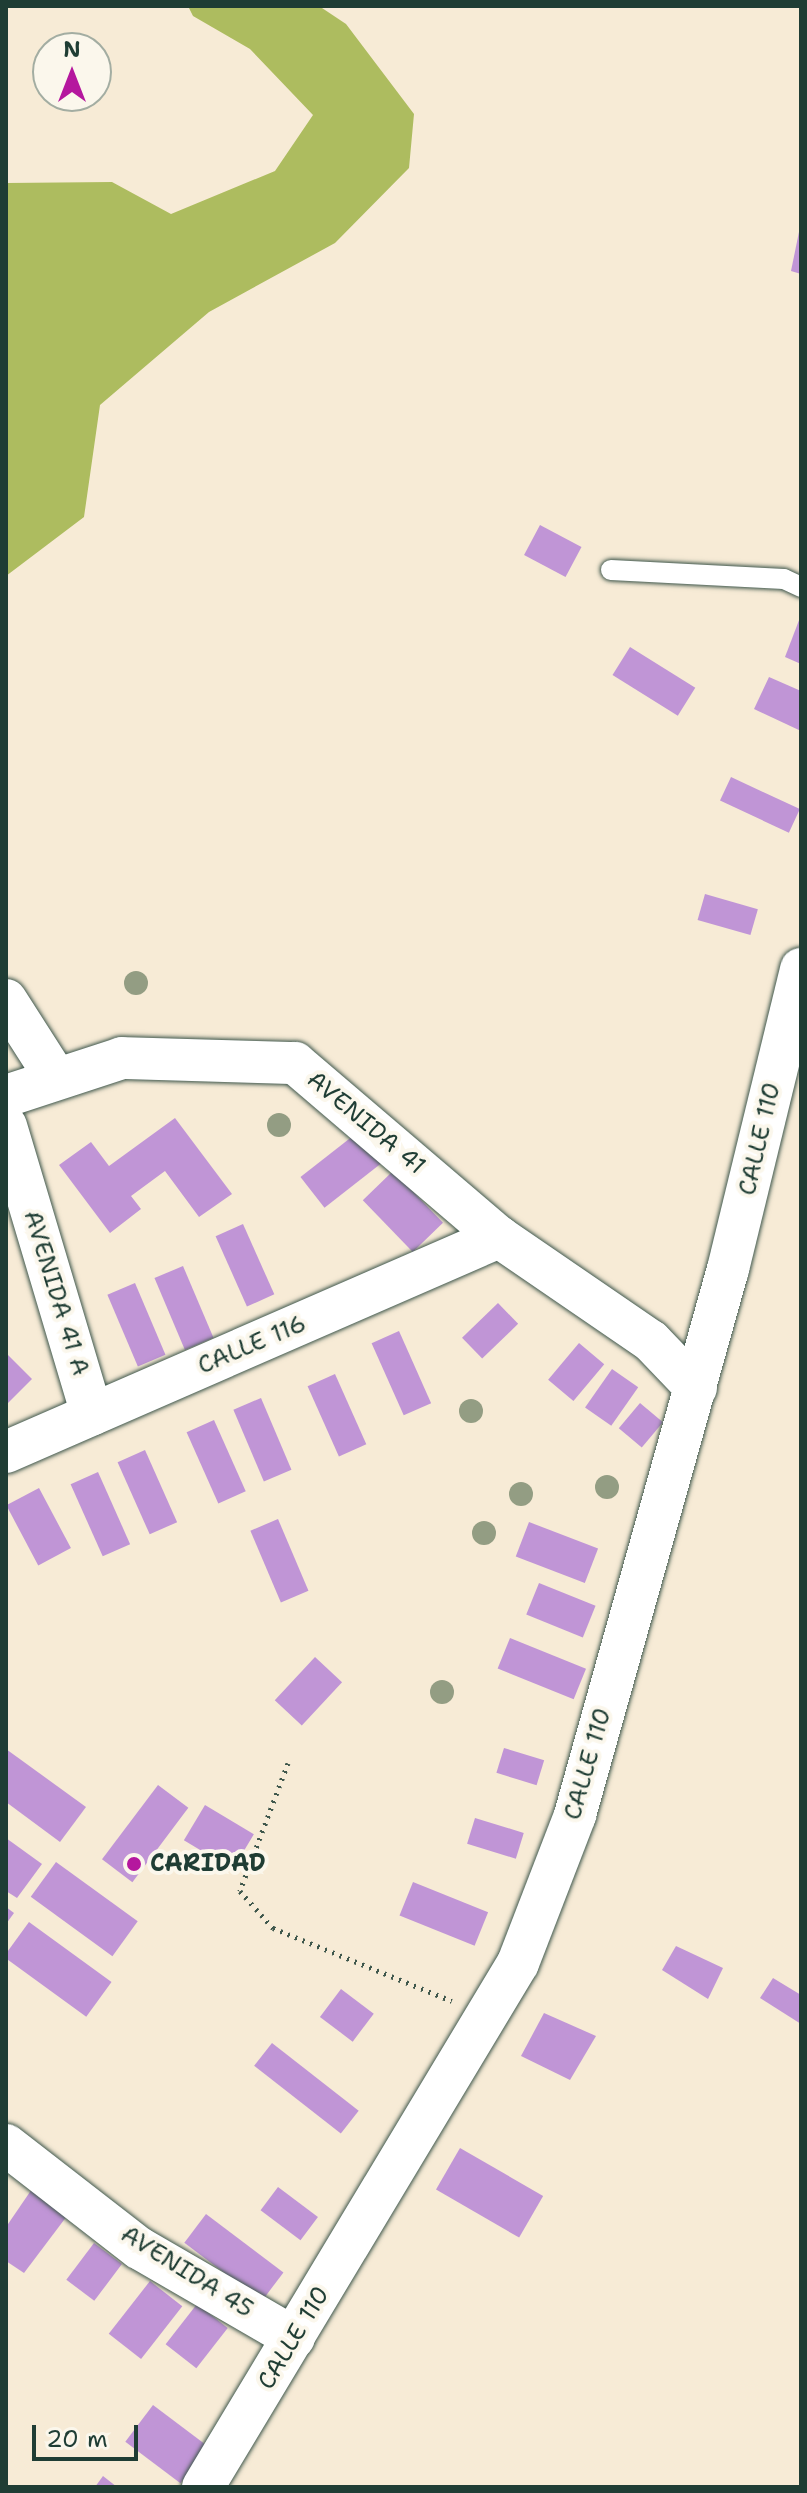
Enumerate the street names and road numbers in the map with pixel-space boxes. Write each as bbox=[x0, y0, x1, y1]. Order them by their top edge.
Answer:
street label: AVENIDA 41 bbox=[301, 1065, 431, 1181]
street label: CALLE 110 bbox=[733, 1080, 787, 1198]
street label: AVENIDA 41 A bbox=[17, 1207, 95, 1379]
street label: CALLE 116 bbox=[194, 1309, 310, 1381]
street label: CALLE 110 bbox=[558, 1705, 618, 1823]
street label: AVENIDA 45 bbox=[116, 2220, 258, 2324]
street label: CALLE 110 bbox=[252, 2281, 336, 2395]

